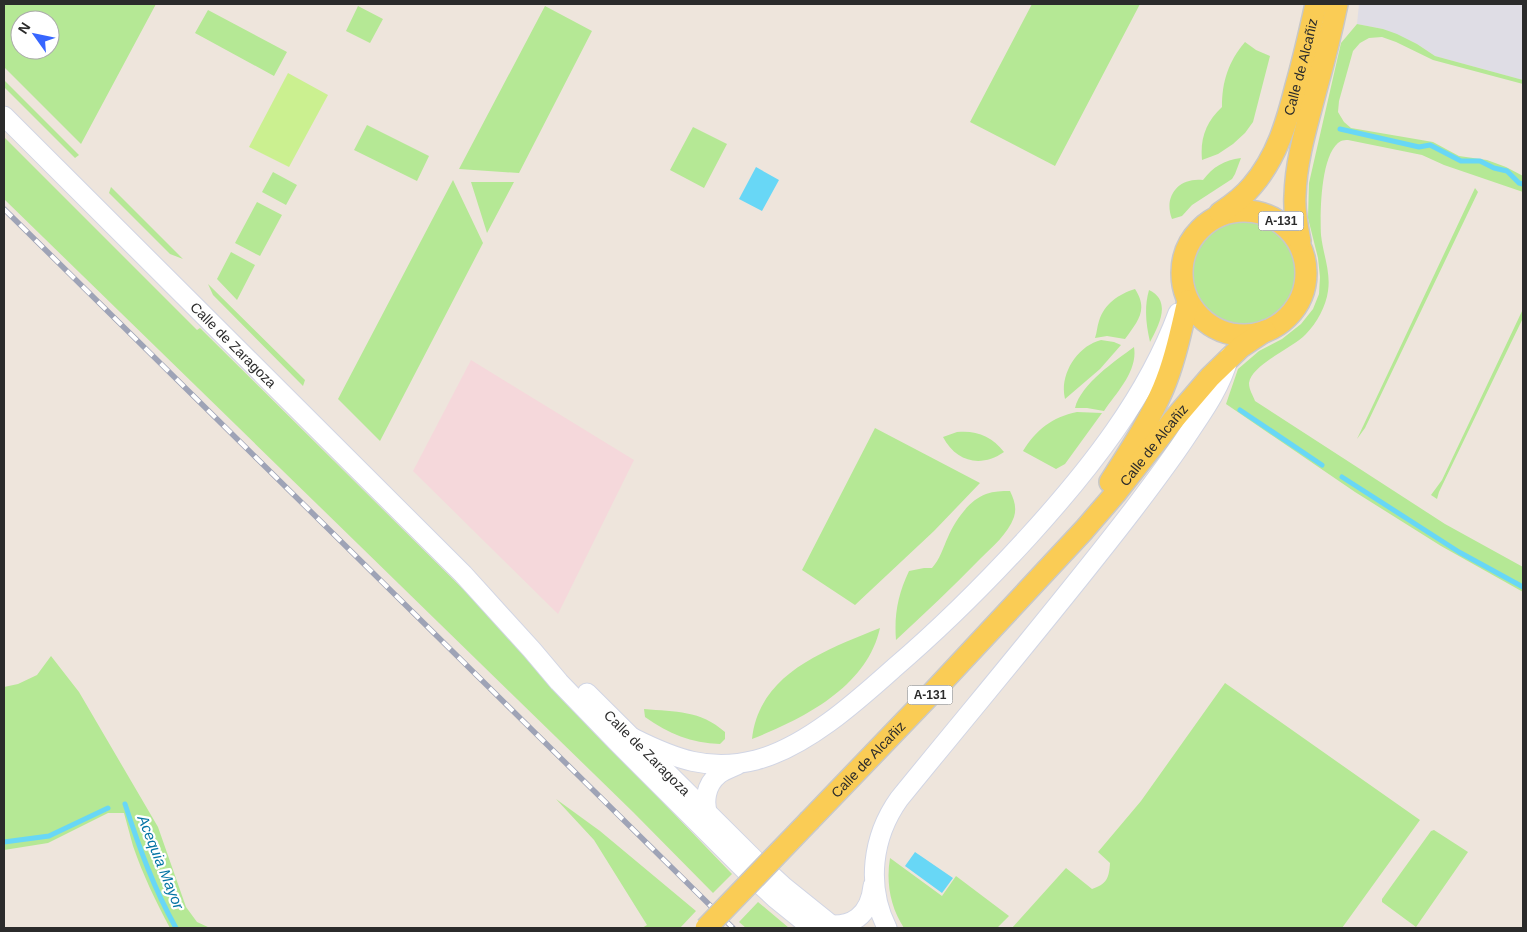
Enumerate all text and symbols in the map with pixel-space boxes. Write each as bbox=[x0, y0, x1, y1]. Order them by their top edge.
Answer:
north arrow bbox=[10, 10, 60, 60]
street label: Calle de Alcañiz bbox=[1280, 17, 1321, 117]
text: N bbox=[15, 19, 34, 37]
road number: A-131 bbox=[1258, 212, 1304, 230]
street label: Calle de Zaragoza bbox=[187, 299, 280, 391]
street label: Calle de Alcañiz bbox=[1117, 401, 1191, 489]
road number: A-131 bbox=[908, 686, 952, 704]
street label: Calle de Zaragoza bbox=[601, 707, 694, 799]
street label: Calle de Alcañiz bbox=[828, 718, 909, 801]
water label: Acequia Mayor bbox=[134, 812, 188, 912]

